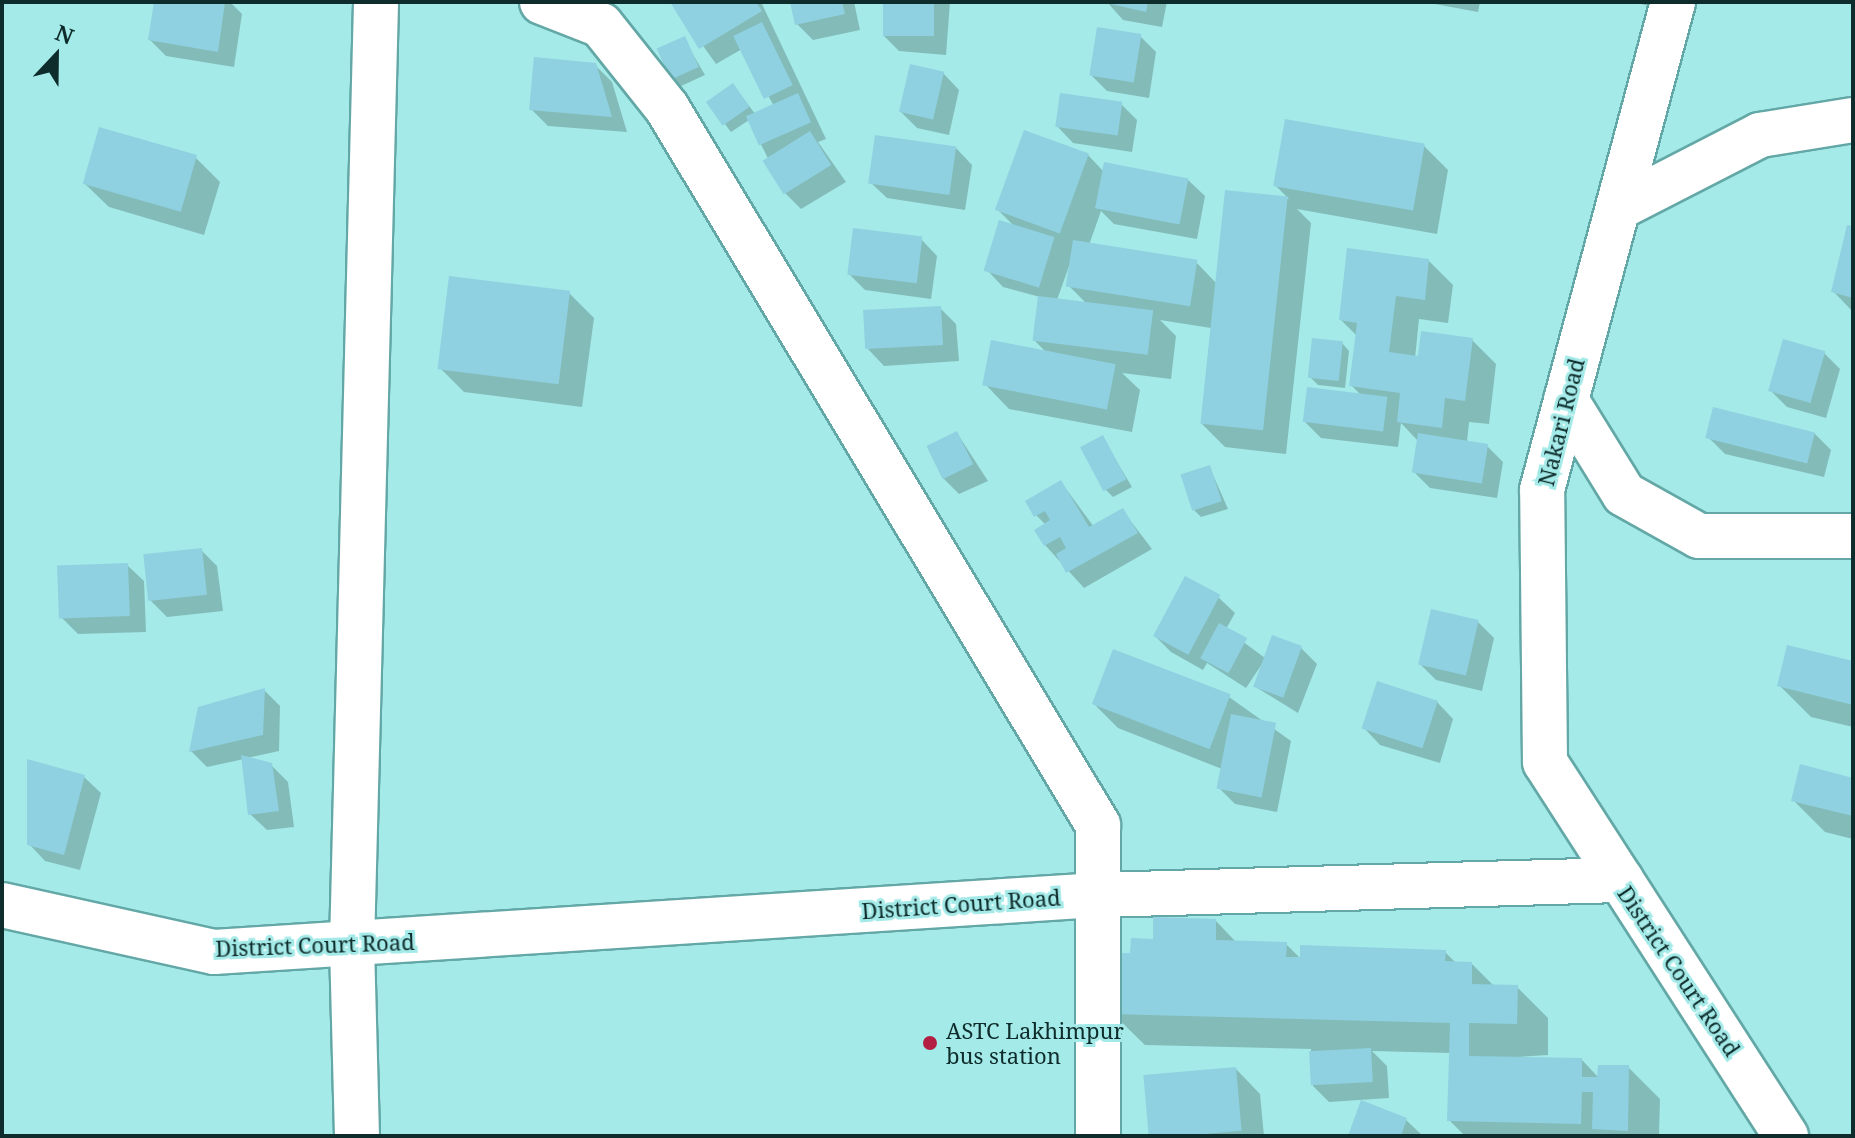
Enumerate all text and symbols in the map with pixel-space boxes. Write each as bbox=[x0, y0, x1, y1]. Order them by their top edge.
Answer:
north arrow bbox=[16, 16, 96, 96]
text: N bbox=[51, 17, 79, 51]
street label: Nakari Road bbox=[1532, 355, 1590, 489]
street label: District Court Road bbox=[1612, 881, 1746, 1061]
street label: District Court Road bbox=[861, 884, 1061, 924]
street label: District Court Road bbox=[215, 928, 415, 962]
place label: ASTC Lakhimpur bus station bbox=[946, 1017, 1124, 1068]
marker: ASTC Lakhimpur bus station bbox=[921, 1034, 939, 1052]

